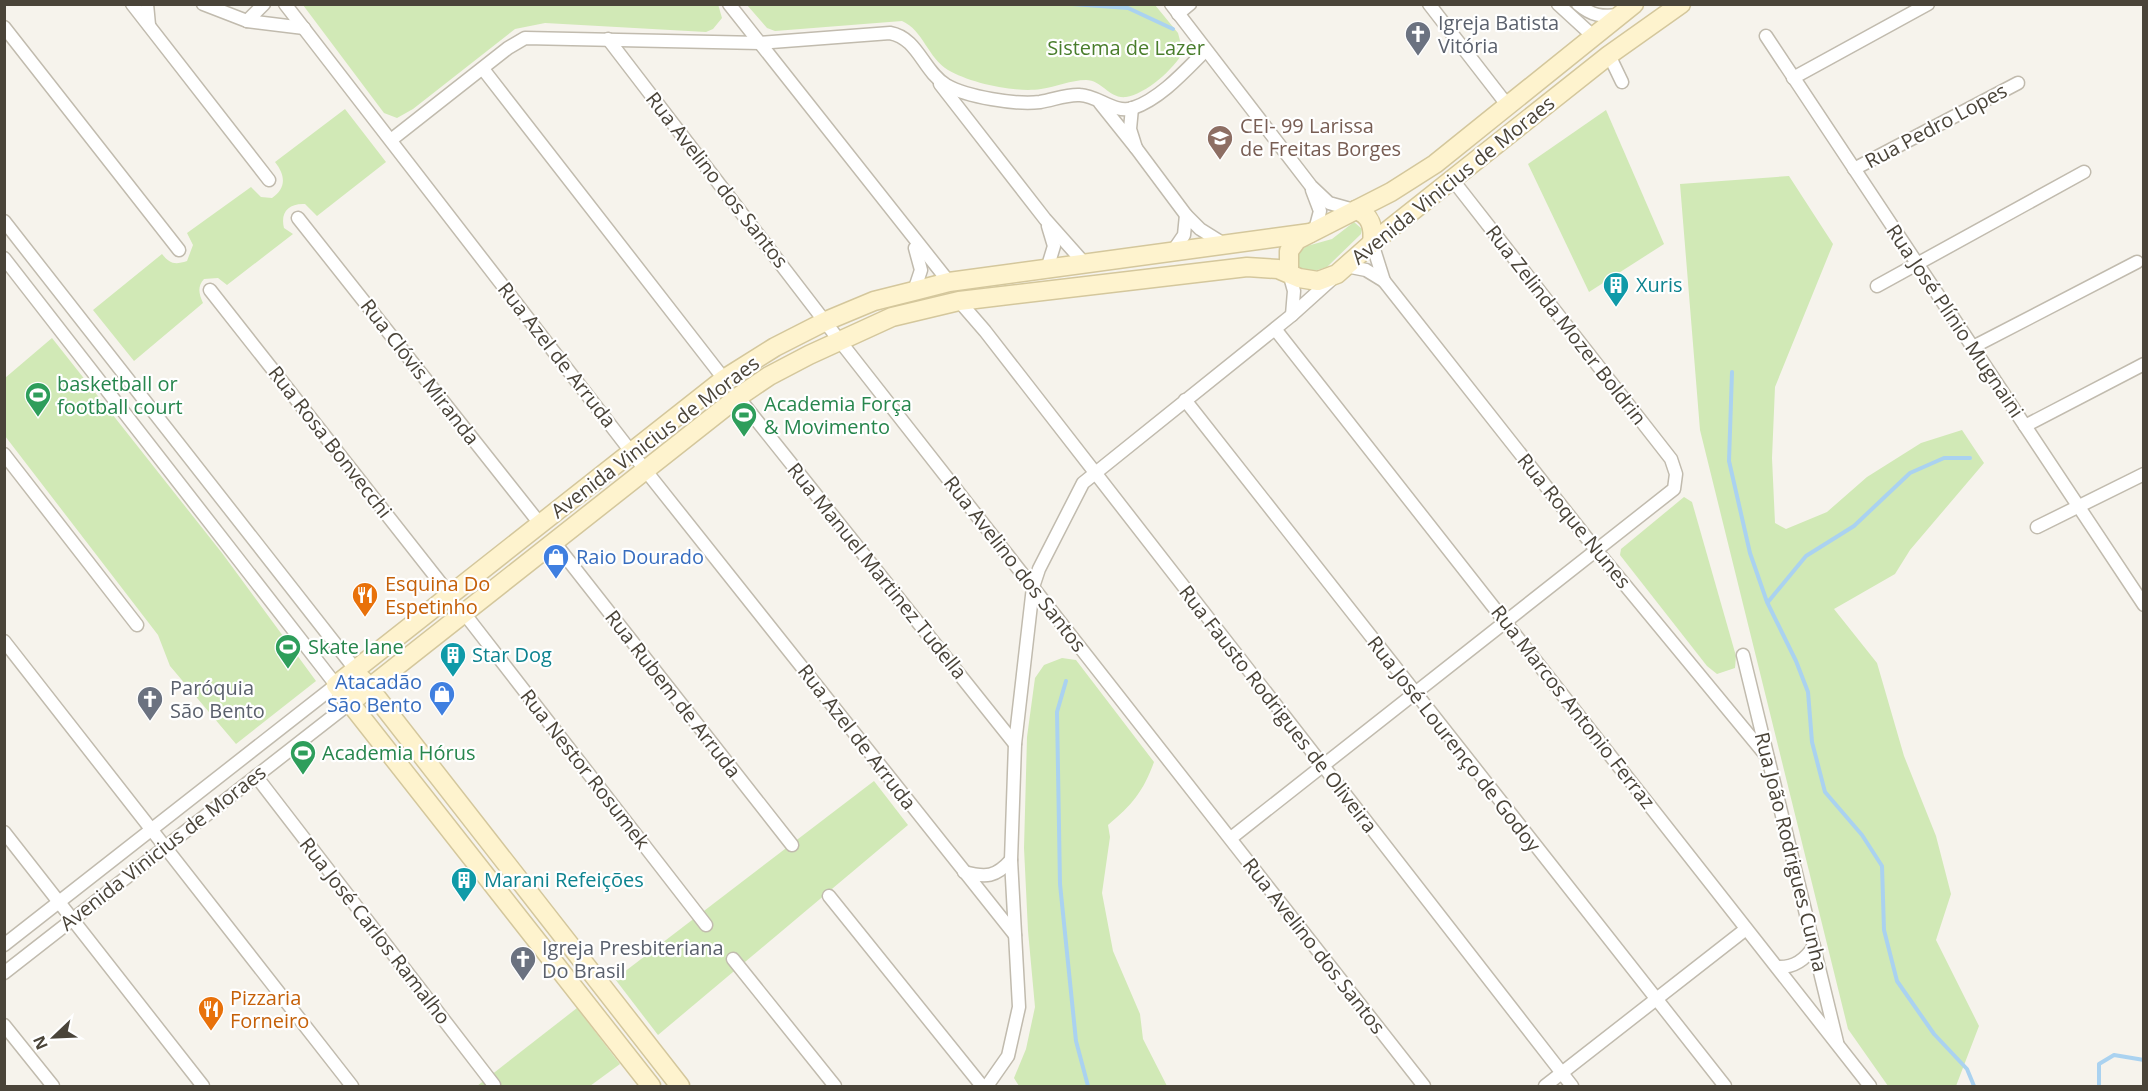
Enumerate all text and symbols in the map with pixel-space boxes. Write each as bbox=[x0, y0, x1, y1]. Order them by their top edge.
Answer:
place label: Igreja Batista Vitória bbox=[1438, 9, 1559, 59]
church icon: Igreja Batista Vitória bbox=[1403, 19, 1433, 57]
park label: Sistema de Lazer bbox=[1047, 34, 1205, 61]
street label: Rua Pedro Lopes bbox=[1860, 77, 2012, 174]
street label: Rua Avelino dos Santos bbox=[640, 86, 795, 273]
street label: Avenida Vinicius de Moraes bbox=[1345, 89, 1560, 270]
place label: CEI- 99 Larissa de Freitas Borges bbox=[1240, 112, 1401, 162]
school or university icon: CEI- 99 Larissa de Freitas Borges bbox=[1205, 123, 1235, 161]
street label: Rua Zelinda Mozer Boldrin bbox=[1480, 219, 1653, 430]
street label: Rua José Plínio Mugnaini bbox=[1881, 219, 2030, 423]
building icon: Xuris bbox=[1601, 270, 1631, 308]
place label: Xuris bbox=[1636, 271, 1683, 298]
street label: Rua Azel de Arruda bbox=[492, 276, 623, 433]
street label: Rua Clóvis Miranda bbox=[355, 293, 486, 450]
street label: Avenida Vinicius de Moraes bbox=[545, 349, 764, 524]
street label: Rua Rosa Bonvecchi bbox=[262, 360, 398, 523]
place label: basketball or football court bbox=[57, 370, 183, 420]
sports icon: basketball or football court bbox=[23, 380, 53, 418]
place label: Academia Força & Movimento bbox=[764, 390, 912, 440]
sports icon: Academia Força & Movimento bbox=[729, 400, 759, 438]
street label: Rua Roque Nunes bbox=[1511, 447, 1637, 594]
street label: Rua Manuel Martinez Tudella bbox=[781, 457, 973, 685]
street label: Rua Avelino dos Santos bbox=[938, 470, 1093, 657]
shop icon: Raio Dourado bbox=[541, 542, 571, 580]
place label: Raio Dourado bbox=[576, 543, 704, 570]
place label: Esquina Do Espetinho bbox=[385, 570, 490, 620]
street label: Rua Fausto Rodrigues de Oliveira bbox=[1173, 579, 1384, 838]
restaurant icon: Esquina Do Espetinho bbox=[350, 580, 380, 618]
street label: Rua Marcos Antonio Ferraz bbox=[1485, 599, 1661, 814]
street label: Rua Rubem de Arruda bbox=[599, 604, 747, 783]
street label: Rua José Lourenço de Godoy bbox=[1362, 630, 1548, 858]
sports icon: Skate lane bbox=[273, 632, 303, 670]
place label: Skate lane bbox=[308, 633, 404, 660]
building icon: Star Dog bbox=[438, 640, 468, 678]
place label: Star Dog bbox=[472, 641, 552, 668]
street label: Rua Azel de Arruda bbox=[792, 658, 923, 815]
place label: Atacadão São Bento bbox=[327, 668, 422, 718]
place label: Paróquia São Bento bbox=[170, 674, 265, 724]
shop icon: Atacadão São Bento bbox=[427, 679, 457, 717]
street label: Rua Nestor Rosumek bbox=[515, 683, 657, 854]
church icon: Paróquia São Bento bbox=[135, 684, 165, 722]
street label: Rua João Rodrigues Cunha bbox=[1749, 729, 1834, 975]
sports icon: Academia Hórus bbox=[288, 738, 318, 776]
place label: Academia Hórus bbox=[322, 739, 475, 766]
street label: Avenida Vinicius de Moraes bbox=[54, 759, 271, 937]
street label: Rua José Carlos Ramalho bbox=[294, 832, 457, 1030]
street label: Rua Avelino dos Santos bbox=[1237, 852, 1392, 1039]
building icon: Marani Refeições bbox=[449, 865, 479, 903]
place label: Marani Refeições bbox=[484, 866, 644, 893]
place label: Igreja Presbiteriana Do Brasil bbox=[542, 934, 724, 984]
church icon: Igreja Presbiteriana Do Brasil bbox=[508, 944, 538, 982]
place label: Pizzaria Forneiro bbox=[230, 984, 309, 1034]
restaurant icon: Pizzaria Forneiro bbox=[196, 994, 226, 1032]
north arrow bbox=[24, 1007, 84, 1067]
text: N bbox=[28, 1033, 53, 1053]

